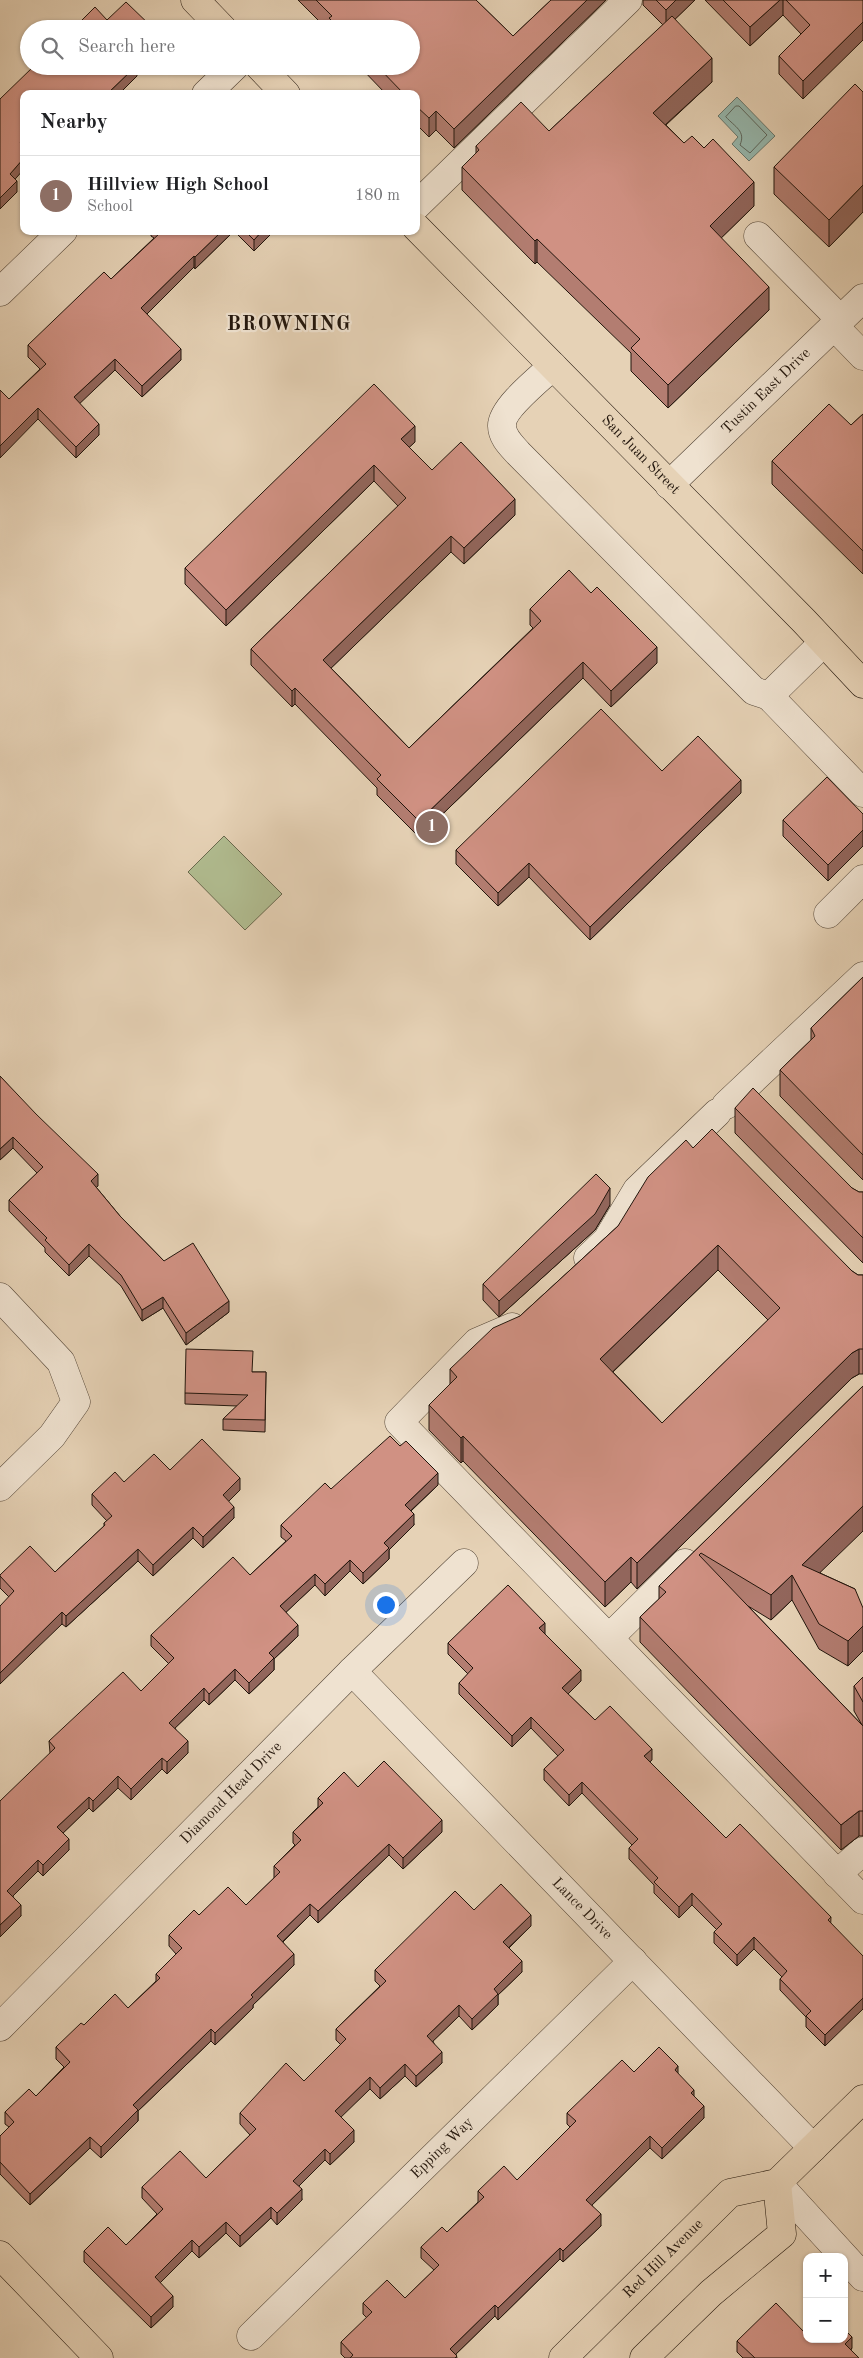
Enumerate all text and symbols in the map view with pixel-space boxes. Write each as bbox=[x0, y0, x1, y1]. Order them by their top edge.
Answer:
search box bbox=[20, 20, 420, 75]
icon: search bbox=[38, 34, 66, 62]
text: Search here bbox=[78, 38, 175, 57]
text: Nearby bbox=[40, 112, 108, 133]
text: Hillview High School bbox=[87, 176, 269, 195]
text: 1 bbox=[51, 188, 61, 204]
text: 180 m bbox=[355, 188, 400, 204]
text: School bbox=[87, 199, 133, 215]
district label: BROWNING bbox=[227, 315, 351, 335]
street label: Tustin East Drive bbox=[719, 345, 813, 437]
street label: San Juan Street bbox=[598, 412, 683, 498]
pin: 1 bbox=[416, 808, 448, 846]
your location bbox=[373, 1592, 399, 1618]
street label: Diamond Head Drive bbox=[178, 1739, 285, 1847]
street label: Lance Drive bbox=[549, 1875, 615, 1943]
street label: Epping Way bbox=[408, 2115, 476, 2182]
street label: Red Hill Avenue bbox=[620, 2216, 706, 2301]
map controls bbox=[803, 2253, 848, 2343]
button: + bbox=[803, 2253, 848, 2298]
button: − bbox=[803, 2298, 848, 2343]

